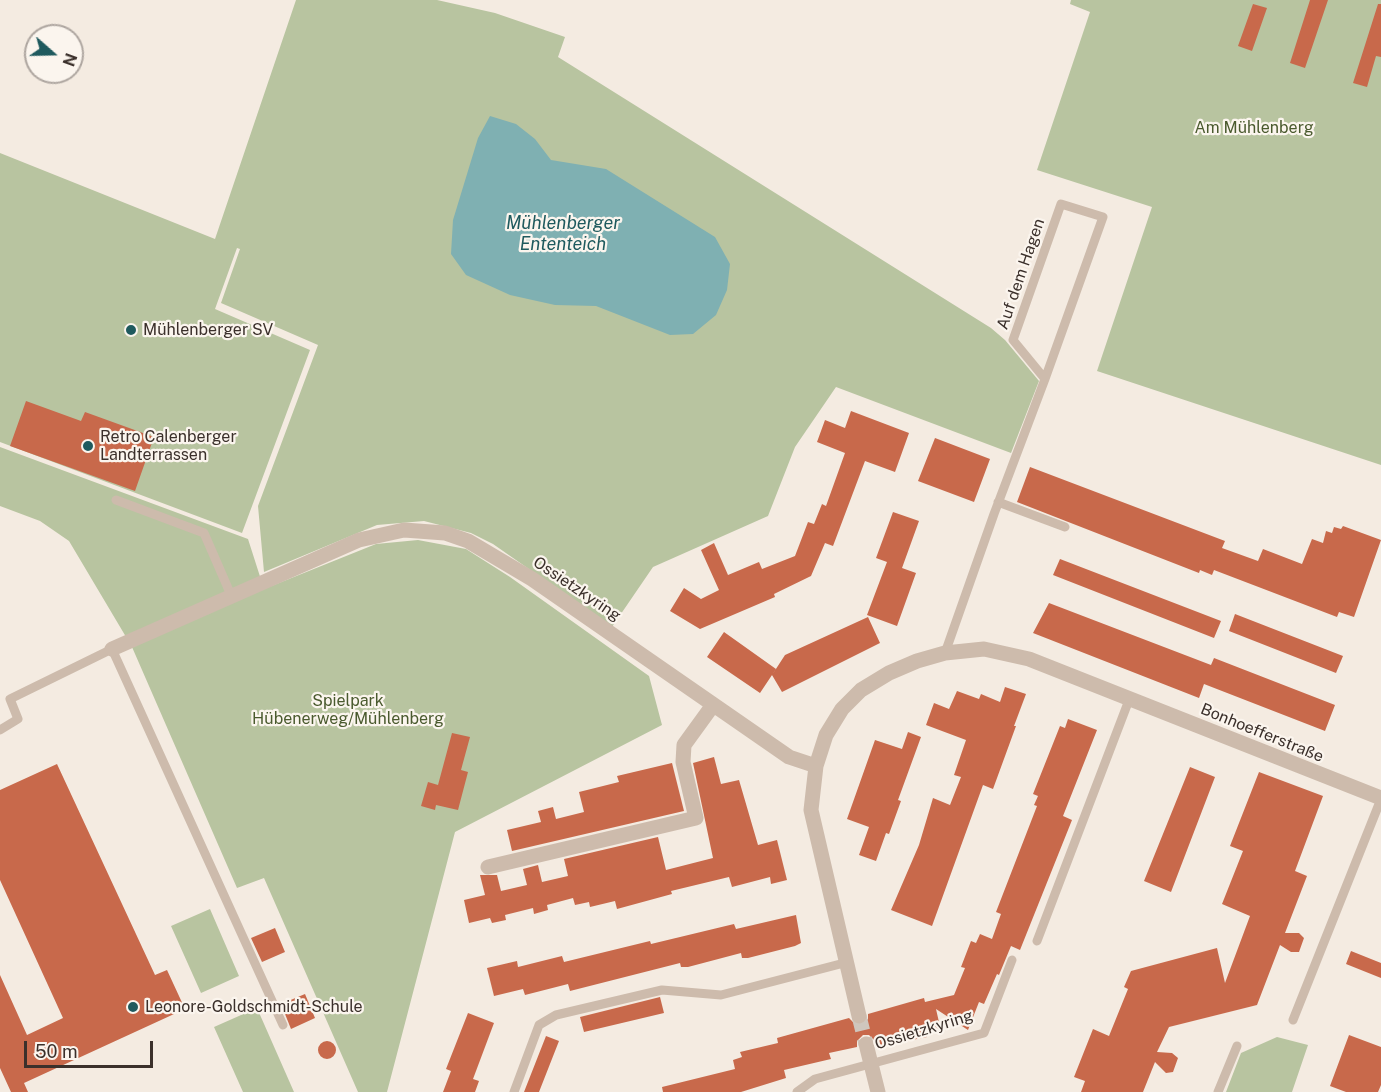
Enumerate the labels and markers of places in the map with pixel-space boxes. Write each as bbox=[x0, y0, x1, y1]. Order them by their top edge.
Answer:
place label: Mühlenberger SV bbox=[143, 320, 273, 340]
marker: Mühlenberger SV bbox=[124, 323, 138, 337]
place label: Retro Calenberger Landterrassen bbox=[100, 427, 237, 465]
marker: Retro Calenberger Landterrassen bbox=[81, 439, 95, 453]
place label: Leonore-Goldschmidt-Schule bbox=[145, 997, 363, 1017]
marker: Leonore-Goldschmidt-Schule bbox=[126, 1000, 140, 1014]

